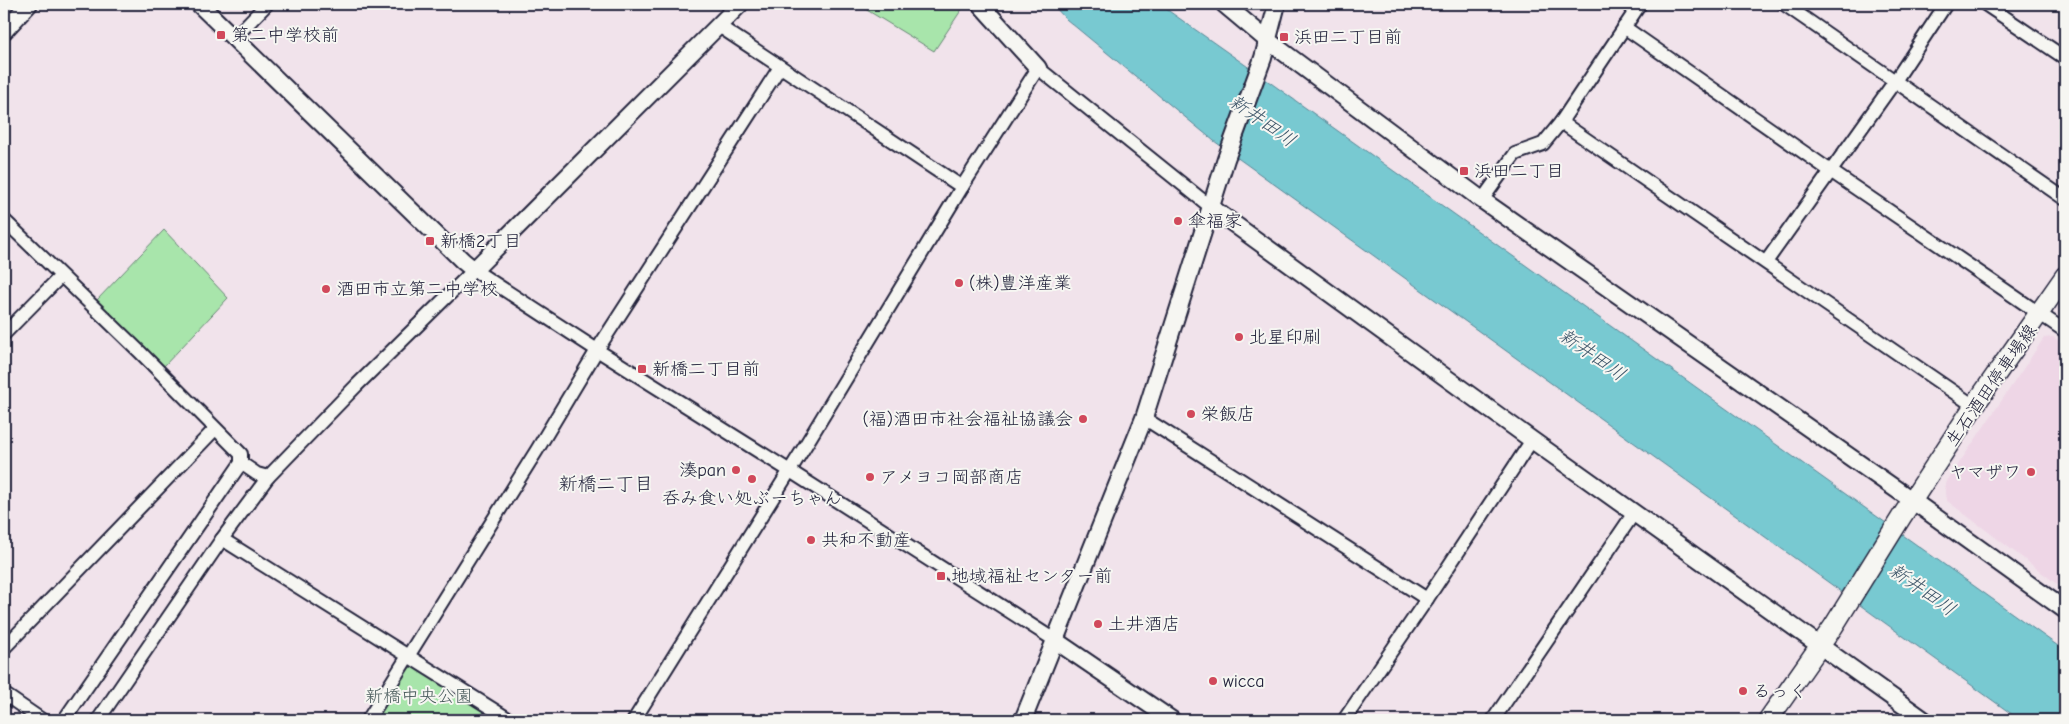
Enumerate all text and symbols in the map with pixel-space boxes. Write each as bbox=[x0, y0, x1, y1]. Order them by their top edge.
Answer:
place label: 第二中学校前 bbox=[231, 25, 339, 46]
place label: 浜田二丁目前 bbox=[1294, 27, 1402, 48]
marker: 第二中学校前 bbox=[215, 29, 227, 41]
marker: 浜田二丁目前 bbox=[1278, 31, 1290, 43]
water label: 新井田川 bbox=[1225, 90, 1300, 152]
place label: 浜田二丁目 bbox=[1474, 161, 1564, 182]
marker: 浜田二丁目 bbox=[1458, 165, 1470, 177]
place label: 傘福家 bbox=[1188, 211, 1242, 232]
marker: 傘福家 bbox=[1172, 215, 1184, 227]
place label: 新橋2丁目 bbox=[440, 231, 521, 252]
marker: 新橋2丁目 bbox=[424, 235, 436, 247]
place label: (株)豊洋産業 bbox=[969, 273, 1071, 294]
marker: (株)豊洋産業 bbox=[953, 277, 965, 289]
place label: 酒田市立第二中学校 bbox=[336, 279, 498, 300]
marker: 酒田市立第二中学校 bbox=[320, 283, 332, 295]
street label: 生石酒田停車場線 bbox=[1942, 320, 2041, 450]
water label: 新井田川 bbox=[1555, 324, 1630, 386]
place label: 北星印刷 bbox=[1249, 327, 1321, 348]
marker: 北星印刷 bbox=[1233, 331, 1245, 343]
place label: 新橋二丁目前 bbox=[652, 359, 760, 380]
marker: 新橋二丁目前 bbox=[636, 363, 648, 375]
place label: 栄飯店 bbox=[1201, 404, 1255, 425]
marker: 栄飯店 bbox=[1185, 408, 1197, 420]
place label: (福)酒田市社会福祉協議会 bbox=[863, 409, 1073, 430]
marker: (福)酒田市社会福祉協議会 bbox=[1077, 413, 1089, 425]
place label: 湊pan bbox=[679, 460, 726, 481]
place label: ヤマザワ bbox=[1949, 462, 2021, 483]
marker: 湊pan bbox=[730, 464, 742, 476]
marker: ヤマザワ bbox=[2025, 466, 2037, 478]
place label: アメヨコ岡部商店 bbox=[880, 467, 1023, 488]
marker: アメヨコ岡部商店 bbox=[864, 471, 876, 483]
district label: 新橋二丁目 bbox=[558, 473, 654, 495]
marker: 呑み食い処ぶーちゃん bbox=[746, 473, 758, 485]
place label: 呑み食い処ぶーちゃん bbox=[662, 488, 842, 509]
place label: 共和不動産 bbox=[821, 530, 911, 551]
marker: 共和不動産 bbox=[805, 534, 817, 546]
water label: 新井田川 bbox=[1885, 559, 1960, 621]
place label: 地域福祉センター前 bbox=[951, 566, 1112, 587]
marker: 地域福祉センター前 bbox=[935, 570, 947, 582]
place label: 土井酒店 bbox=[1108, 614, 1180, 635]
marker: 土井酒店 bbox=[1092, 618, 1104, 630]
place label: wicca bbox=[1223, 671, 1265, 692]
marker: wicca bbox=[1207, 675, 1219, 687]
place label: るっく bbox=[1753, 681, 1807, 702]
marker: るっく bbox=[1737, 685, 1749, 697]
park label: 新橋中央公園 bbox=[365, 686, 473, 707]

